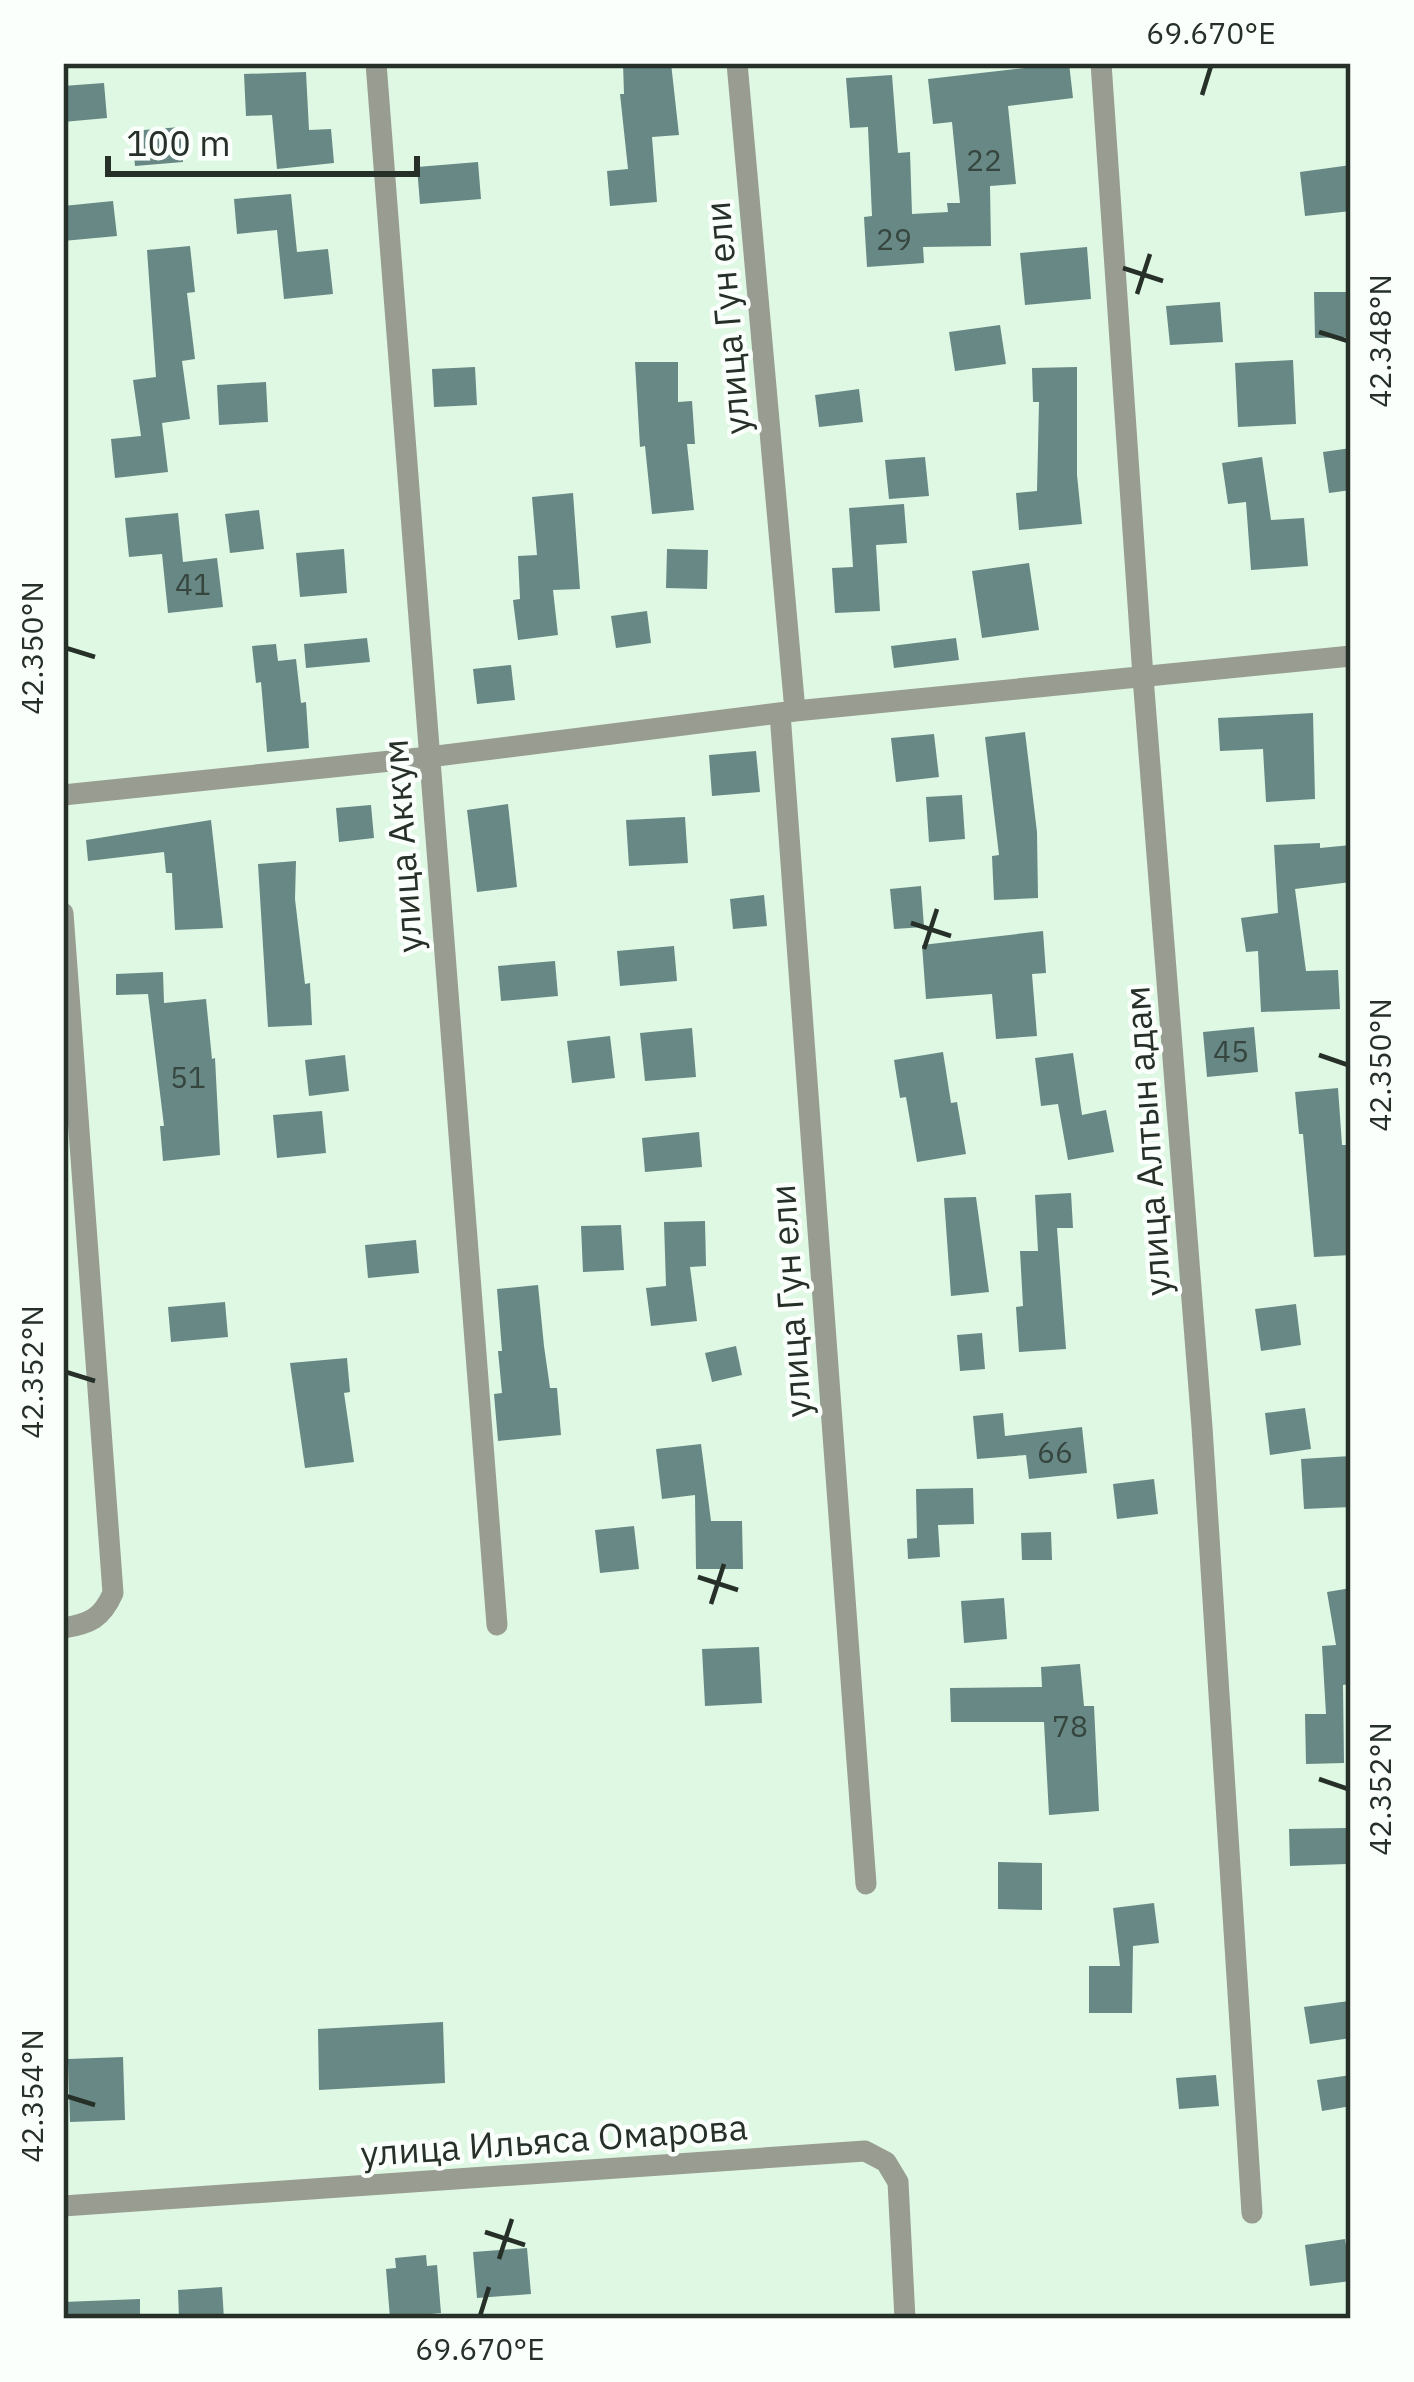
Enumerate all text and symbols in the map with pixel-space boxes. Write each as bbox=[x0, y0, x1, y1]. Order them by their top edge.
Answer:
text: 69.670°E bbox=[1146, 13, 1276, 52]
scale bar bbox=[108, 102, 417, 176]
text: 100 m bbox=[126, 119, 231, 166]
house number: 22 bbox=[966, 140, 1002, 179]
street label: улица Гун ели bbox=[693, 200, 760, 436]
house number: 29 bbox=[876, 219, 912, 258]
text: 42.348°N bbox=[1360, 274, 1399, 408]
house number: 41 bbox=[175, 564, 211, 603]
text: 42.350°N bbox=[12, 581, 51, 715]
street label: улица Аккум bbox=[371, 738, 432, 954]
street label: улица Алтын адам bbox=[1112, 984, 1181, 1298]
text: 42.350°N bbox=[1360, 998, 1399, 1132]
house number: 45 bbox=[1213, 1031, 1249, 1070]
house number: 51 bbox=[170, 1057, 206, 1096]
street label: улица Гун ели bbox=[758, 1183, 821, 1419]
text: 42.352°N bbox=[12, 1305, 51, 1439]
house number: 66 bbox=[1037, 1432, 1073, 1471]
house number: 78 bbox=[1052, 1706, 1088, 1745]
text: 42.352°N bbox=[1360, 1722, 1399, 1856]
text: 42.354°N bbox=[12, 2029, 51, 2163]
street label: улица Ильяса Омарова bbox=[359, 2103, 749, 2176]
text: 69.670°E bbox=[415, 2329, 545, 2368]

